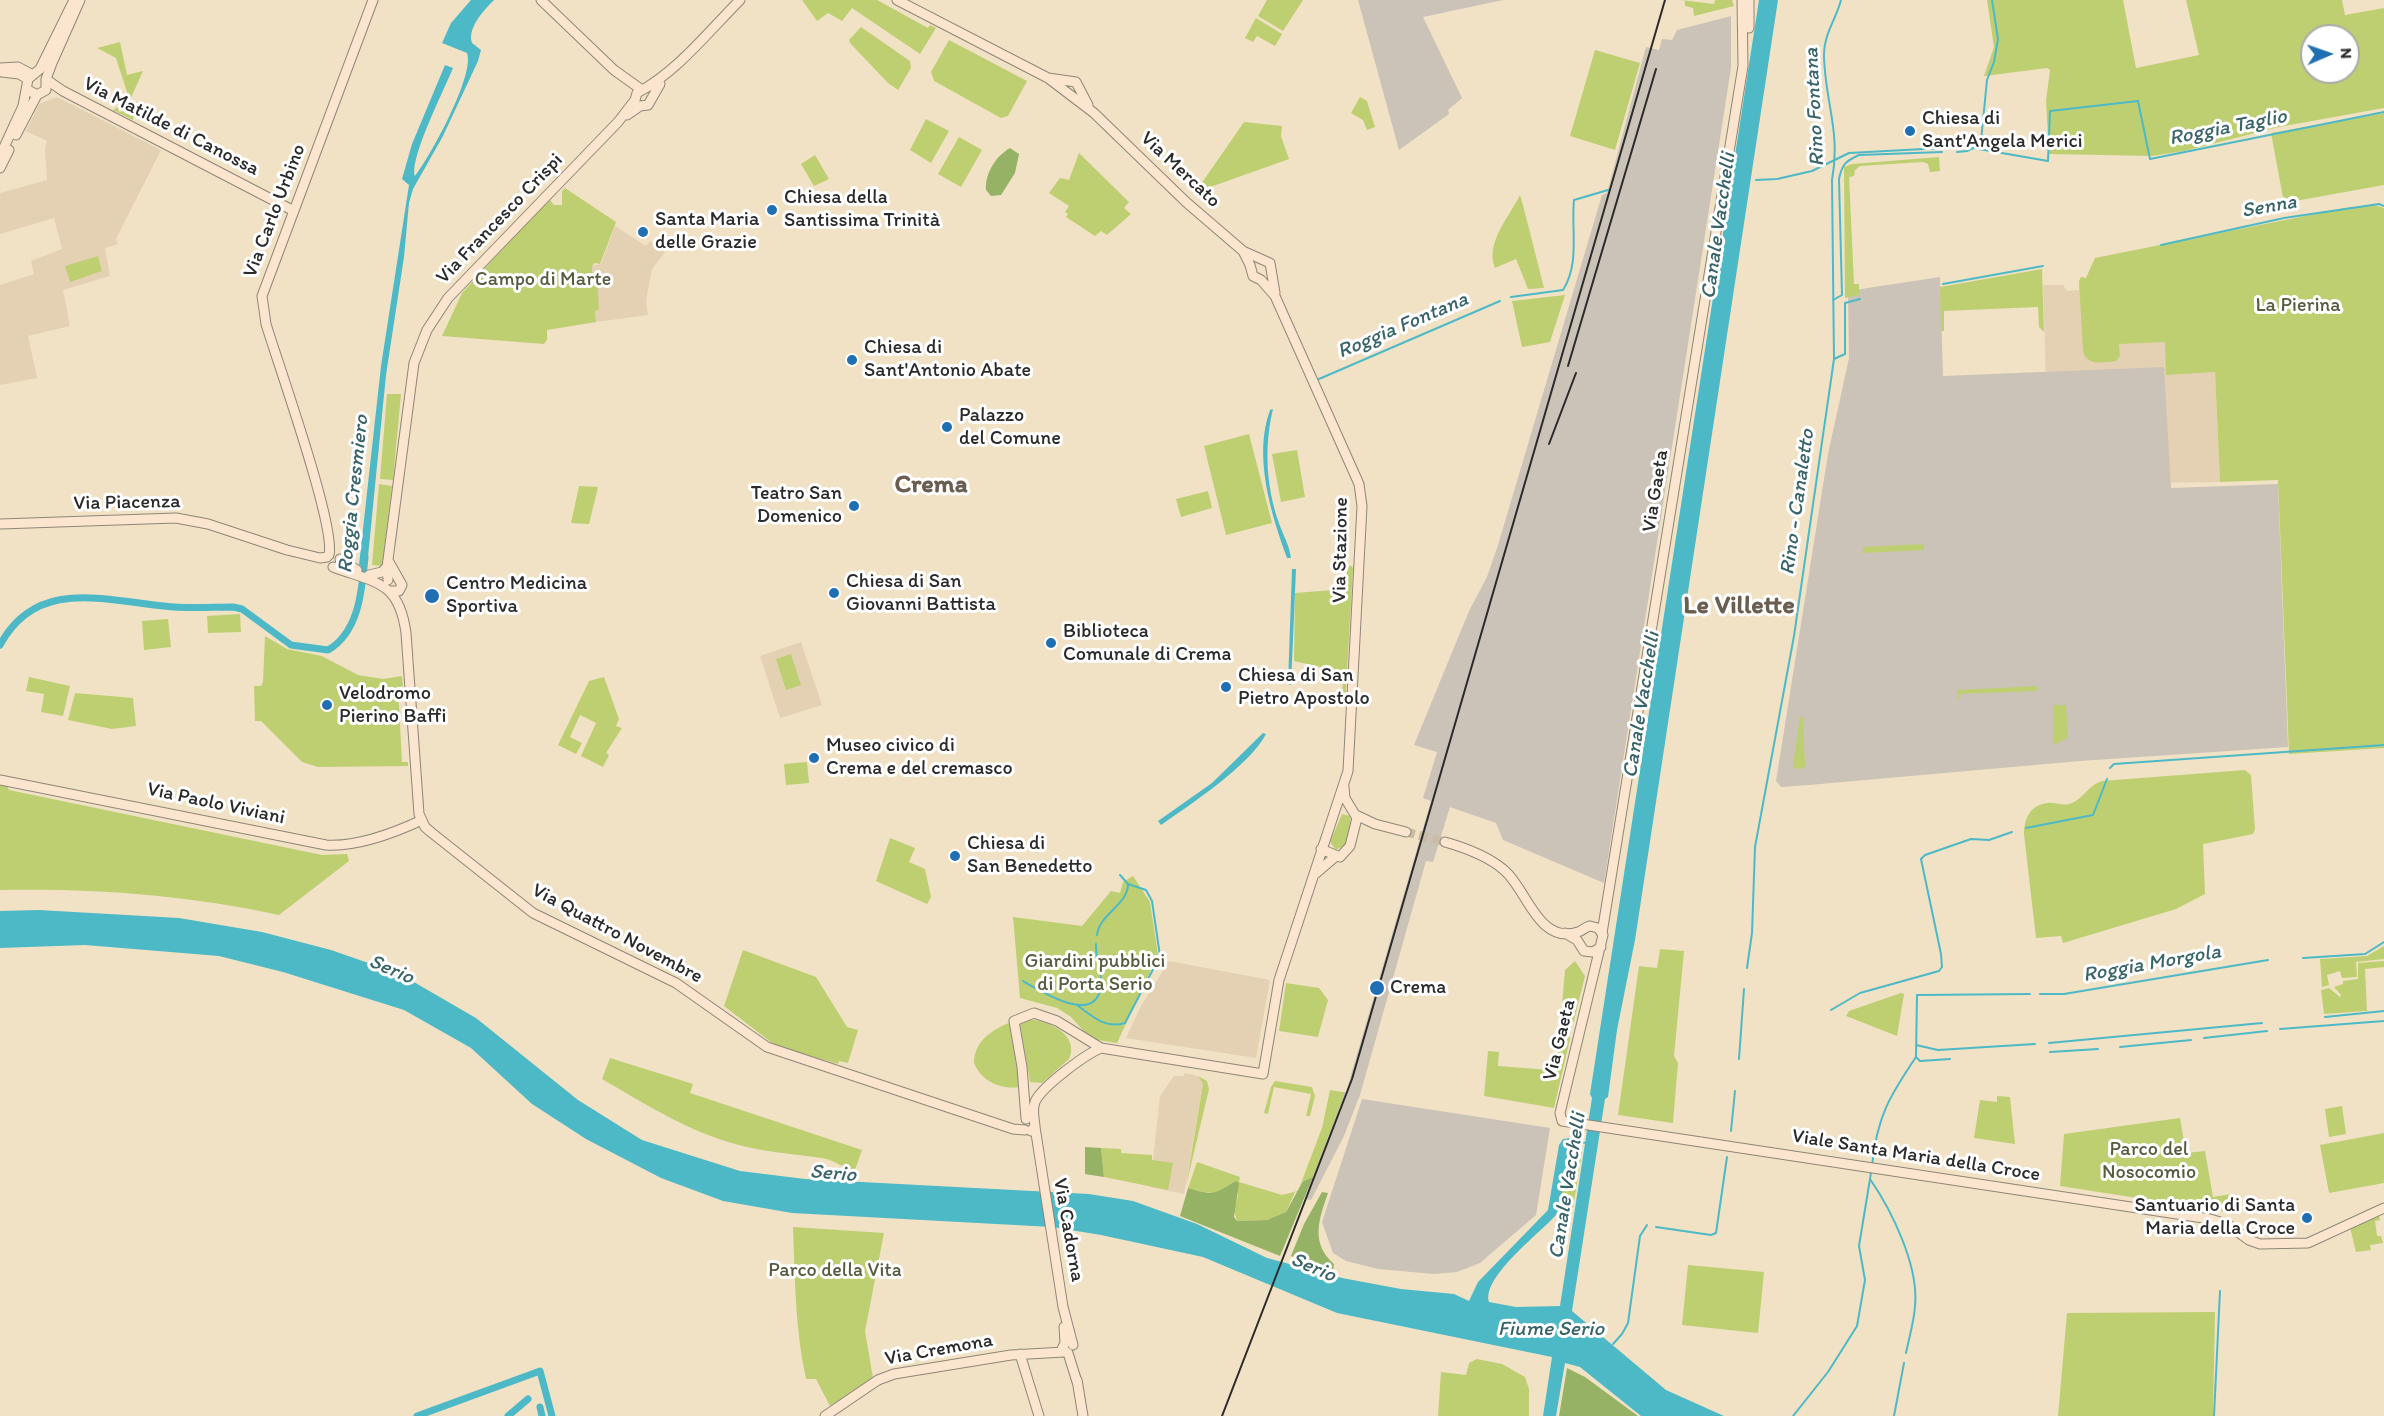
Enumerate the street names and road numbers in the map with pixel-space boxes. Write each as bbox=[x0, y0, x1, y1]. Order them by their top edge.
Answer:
street label: Via Matilde di Canossa bbox=[79, 72, 263, 182]
street label: Via Mercato bbox=[1135, 127, 1225, 213]
street label: Via Carlo Urbino bbox=[239, 141, 311, 281]
street label: Via Francesco Crispi bbox=[432, 149, 568, 289]
street label: Via Gaeta bbox=[1638, 448, 1674, 534]
street label: Via Piacenza bbox=[73, 490, 181, 516]
street label: Via Stazione bbox=[1328, 497, 1354, 603]
street label: Via Paolo Viviani bbox=[145, 778, 287, 830]
street label: Via Quattro Novembre bbox=[527, 879, 707, 989]
street label: Via Gaeta bbox=[1538, 997, 1582, 1083]
street label: Viale Santa Maria della Croce bbox=[1790, 1125, 2042, 1187]
street label: Via Cadorna bbox=[1047, 1176, 1089, 1284]
street label: Via Cremona bbox=[883, 1329, 995, 1371]

